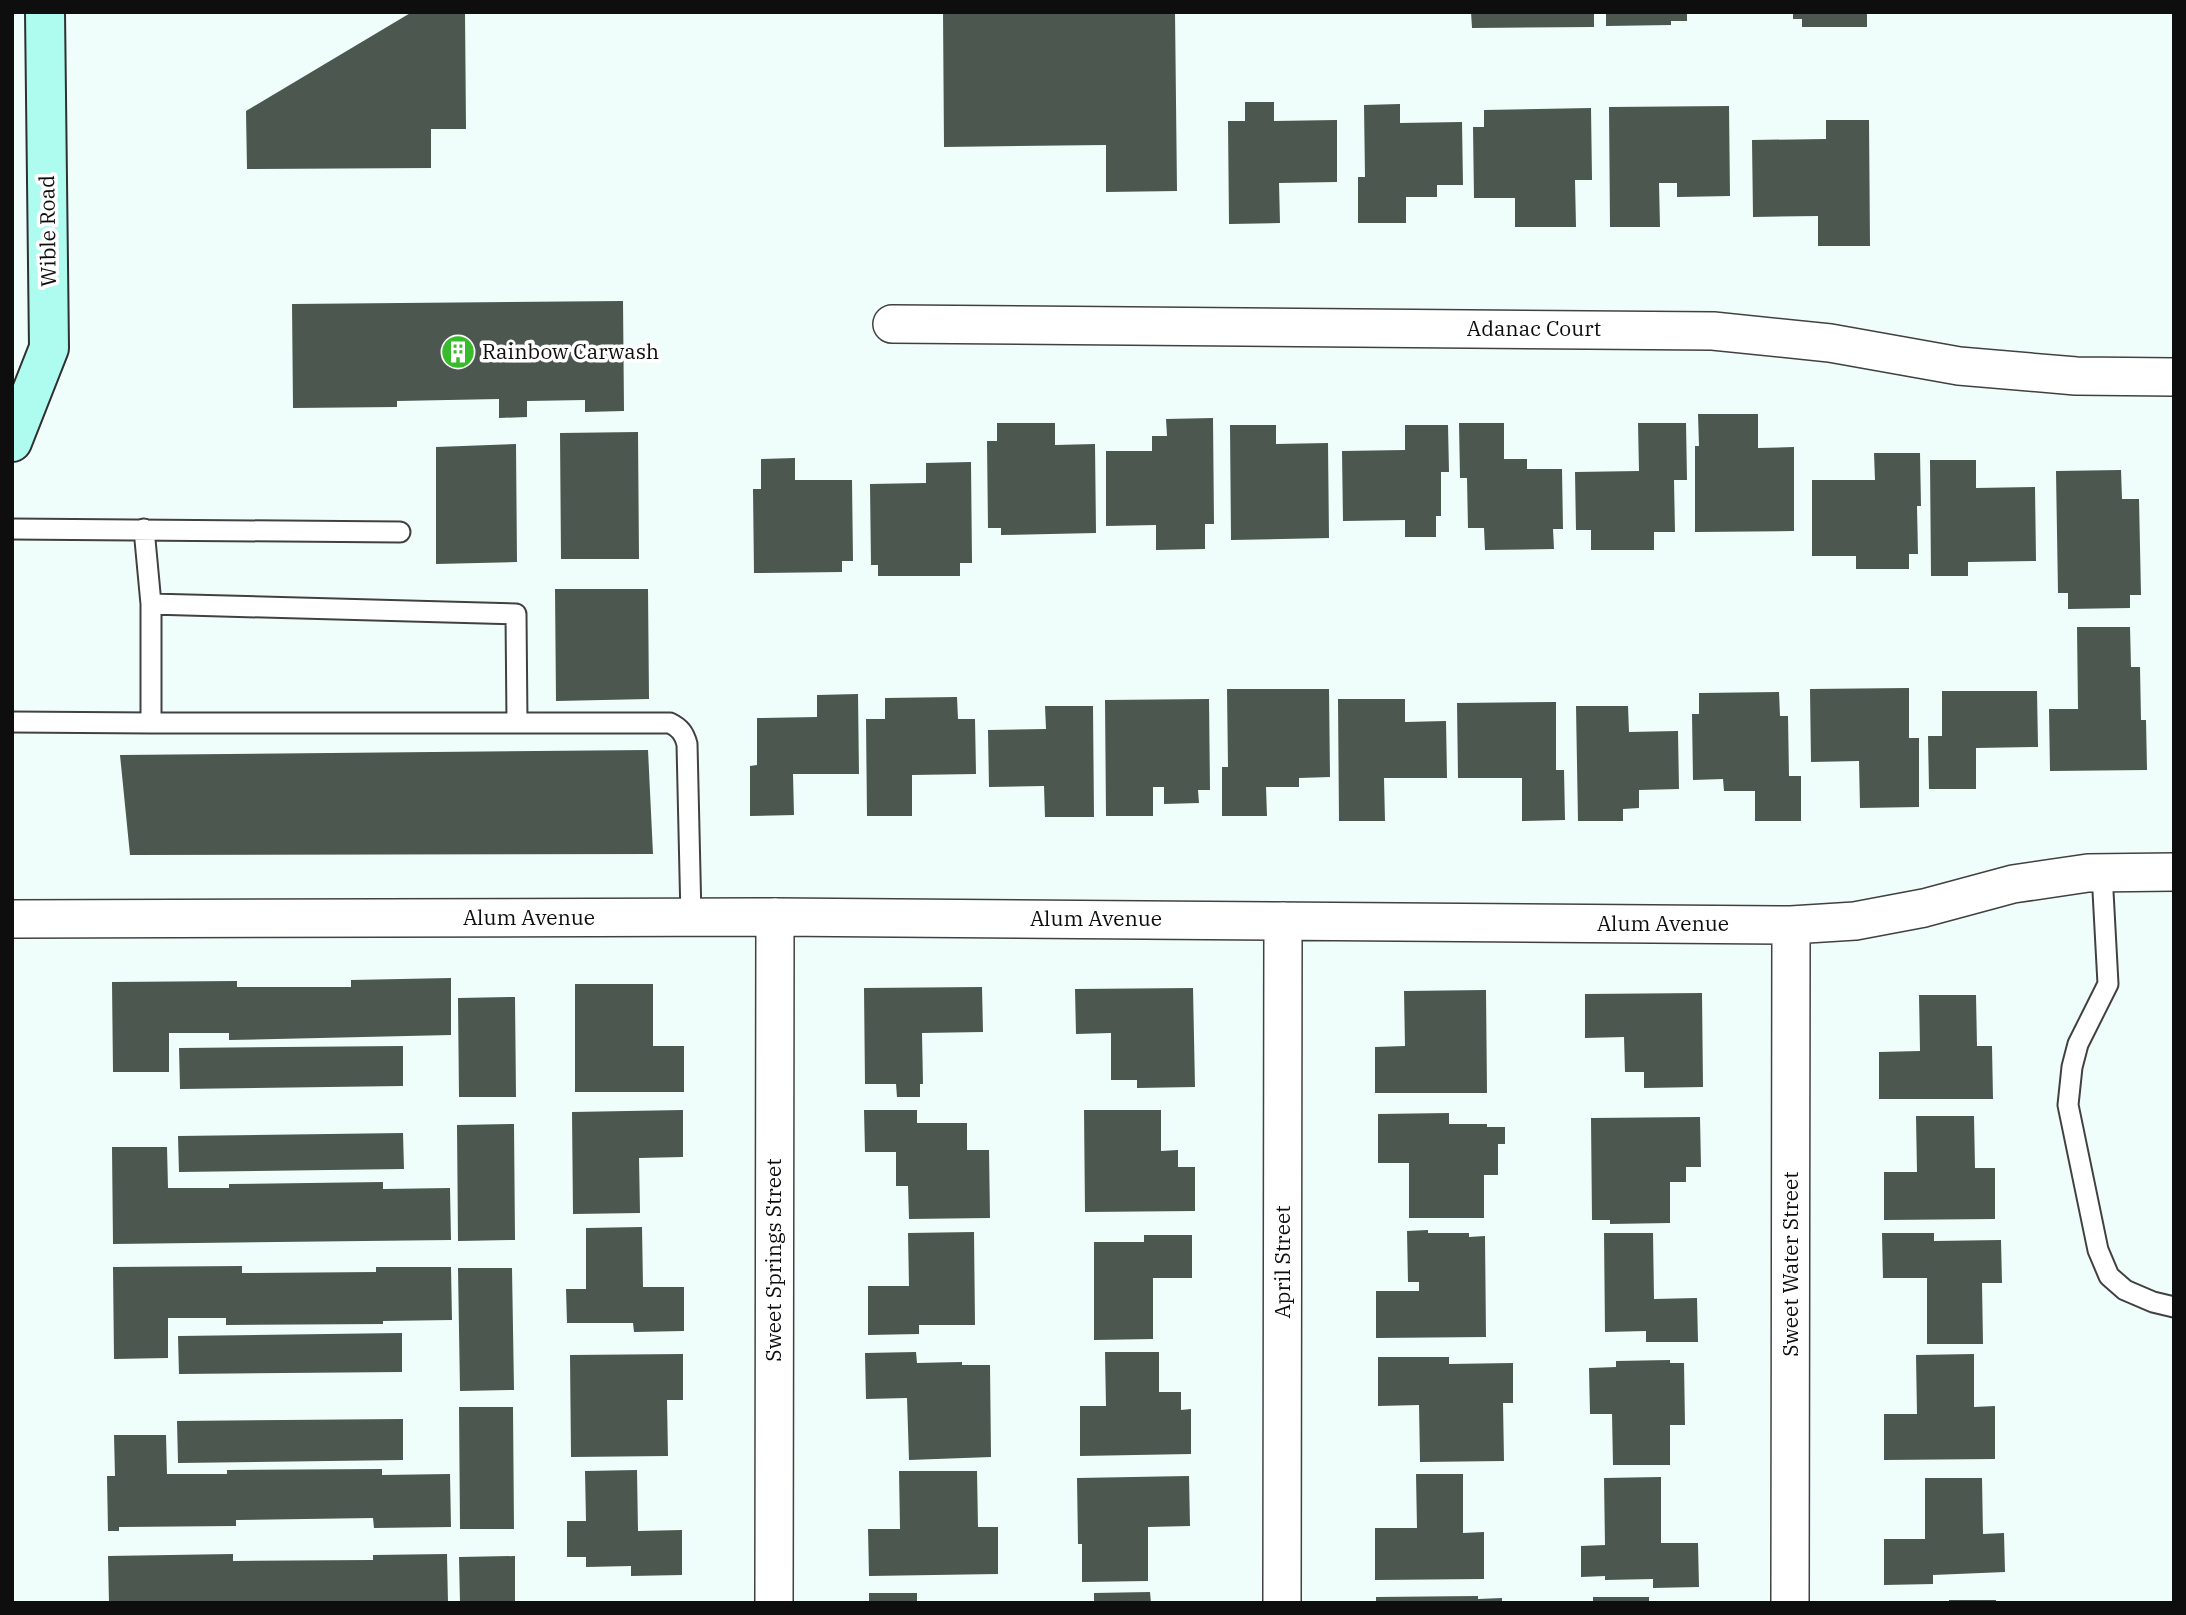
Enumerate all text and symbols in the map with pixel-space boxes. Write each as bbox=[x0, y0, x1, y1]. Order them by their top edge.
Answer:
street label: Wible Road bbox=[32, 175, 62, 287]
street label: Adanac Court bbox=[1467, 314, 1601, 342]
building icon: Rainbow Carwash bbox=[439, 333, 477, 371]
place label: Rainbow Carwash bbox=[482, 337, 659, 365]
street label: Alum Avenue bbox=[463, 903, 595, 931]
street label: Alum Avenue bbox=[1030, 904, 1162, 932]
street label: Alum Avenue bbox=[1597, 909, 1729, 937]
street label: Sweet Springs Street bbox=[759, 1158, 787, 1362]
street label: Sweet Water Street bbox=[1776, 1171, 1804, 1357]
street label: April Street bbox=[1268, 1205, 1296, 1319]

